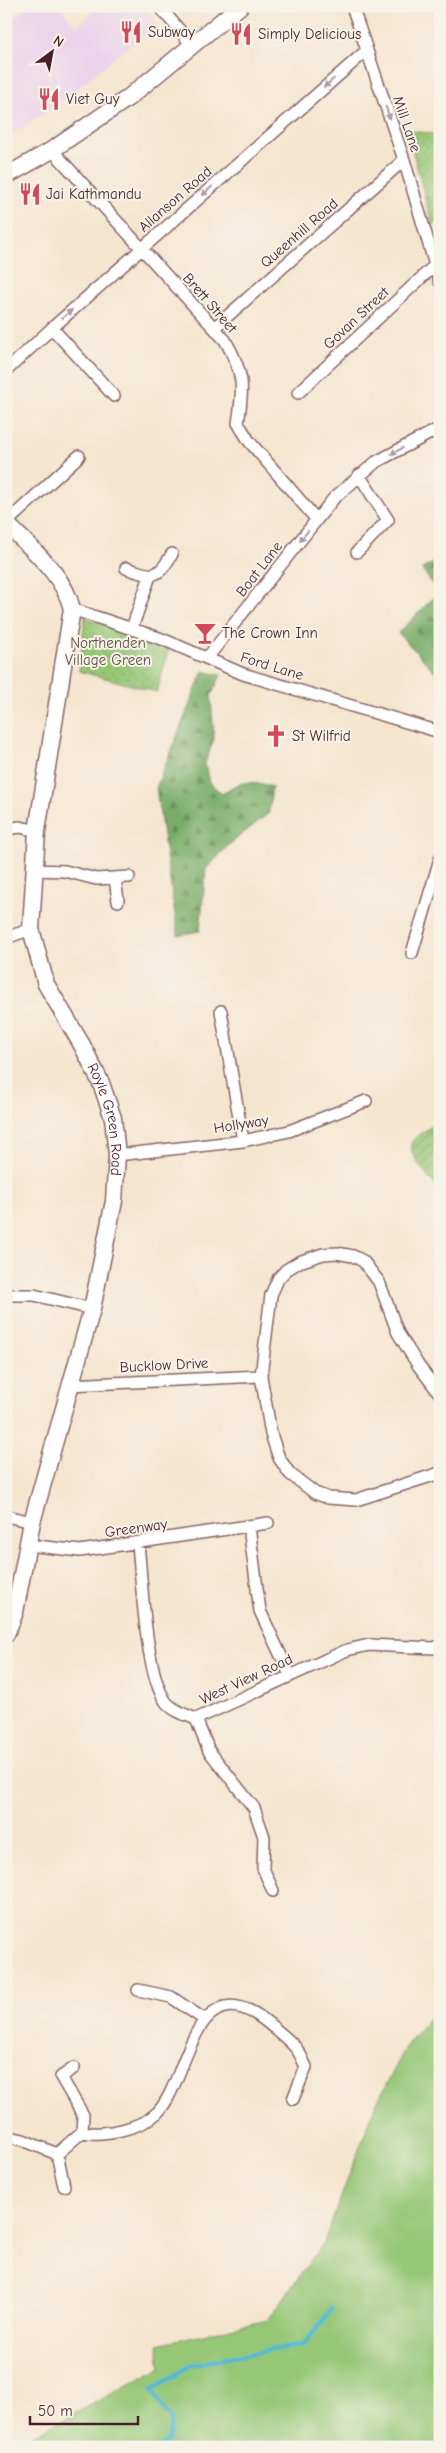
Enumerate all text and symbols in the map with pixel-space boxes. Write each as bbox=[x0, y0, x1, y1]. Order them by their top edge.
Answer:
restaurant icon: Subway bbox=[118, 19, 144, 45]
restaurant icon: Simply Delicious bbox=[228, 21, 254, 47]
place label: Subway bbox=[148, 23, 195, 41]
place label: Simply Delicious bbox=[258, 25, 361, 43]
north arrow bbox=[28, 28, 78, 78]
text: N bbox=[50, 32, 67, 51]
one-way arrow bbox=[323, 77, 335, 88]
restaurant icon: Viet Guy bbox=[36, 86, 62, 112]
place label: Viet Guy bbox=[66, 90, 120, 108]
street label: Mill Lane bbox=[389, 93, 425, 155]
one-way arrow bbox=[385, 106, 392, 121]
street label: Allanson Road bbox=[135, 162, 215, 236]
restaurant icon: Jai Kathmandu bbox=[17, 181, 43, 207]
place label: Jai Kathmandu bbox=[46, 185, 142, 203]
one-way arrow bbox=[201, 185, 214, 196]
street label: Queenhill Road bbox=[256, 194, 342, 272]
street label: Brett Street bbox=[179, 269, 241, 337]
street label: Govan Street bbox=[319, 283, 393, 353]
one-way arrow bbox=[61, 308, 73, 320]
one-way arrow bbox=[389, 447, 404, 455]
one-way arrow bbox=[298, 529, 309, 542]
street label: Boat Lane bbox=[232, 537, 286, 600]
bar icon: The Crown Inn bbox=[192, 620, 218, 646]
place label: The Crown Inn bbox=[222, 624, 318, 642]
park label: Northenden Village Green bbox=[65, 634, 151, 669]
street label: Ford Lane bbox=[238, 648, 306, 684]
church icon: St Wilfrid bbox=[263, 723, 289, 749]
place label: St Wilfrid bbox=[292, 727, 351, 745]
street label: Royle Green Road bbox=[83, 1060, 126, 1176]
street label: Hollyway bbox=[212, 1111, 270, 1137]
street label: Bucklow Drive bbox=[119, 1354, 209, 1376]
street label: Greenway bbox=[104, 1515, 169, 1541]
street label: West View Road bbox=[197, 1650, 295, 1708]
scale bar bbox=[30, 2393, 138, 2425]
text: 50 m bbox=[38, 2402, 73, 2420]

